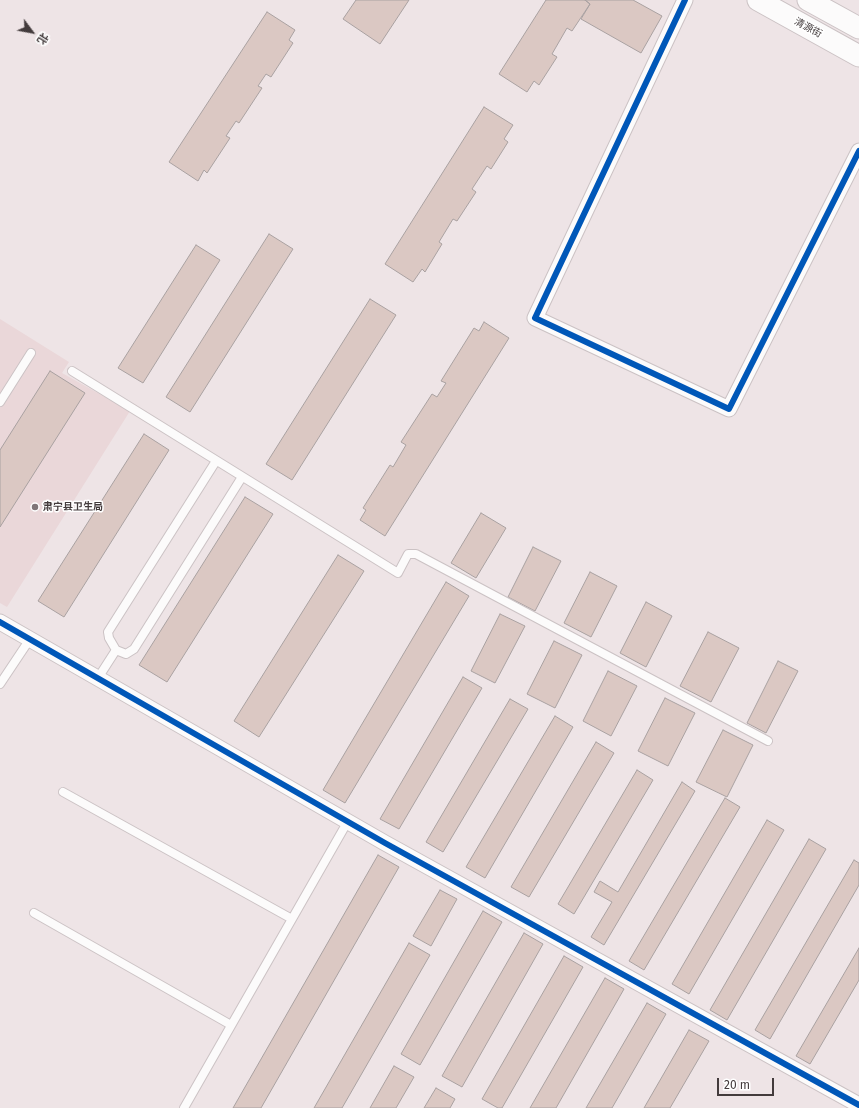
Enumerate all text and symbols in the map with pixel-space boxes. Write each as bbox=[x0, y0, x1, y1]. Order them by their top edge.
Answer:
north arrow bbox=[12, 12, 52, 52]
street label: 清源街 bbox=[792, 15, 824, 41]
text: 北 bbox=[34, 31, 51, 47]
place label: 肃宁县卫生局 bbox=[43, 501, 103, 513]
marker: 肃宁县卫生局 bbox=[30, 502, 40, 512]
scale bar bbox=[719, 1070, 776, 1096]
text: 20 m bbox=[724, 1078, 750, 1092]

